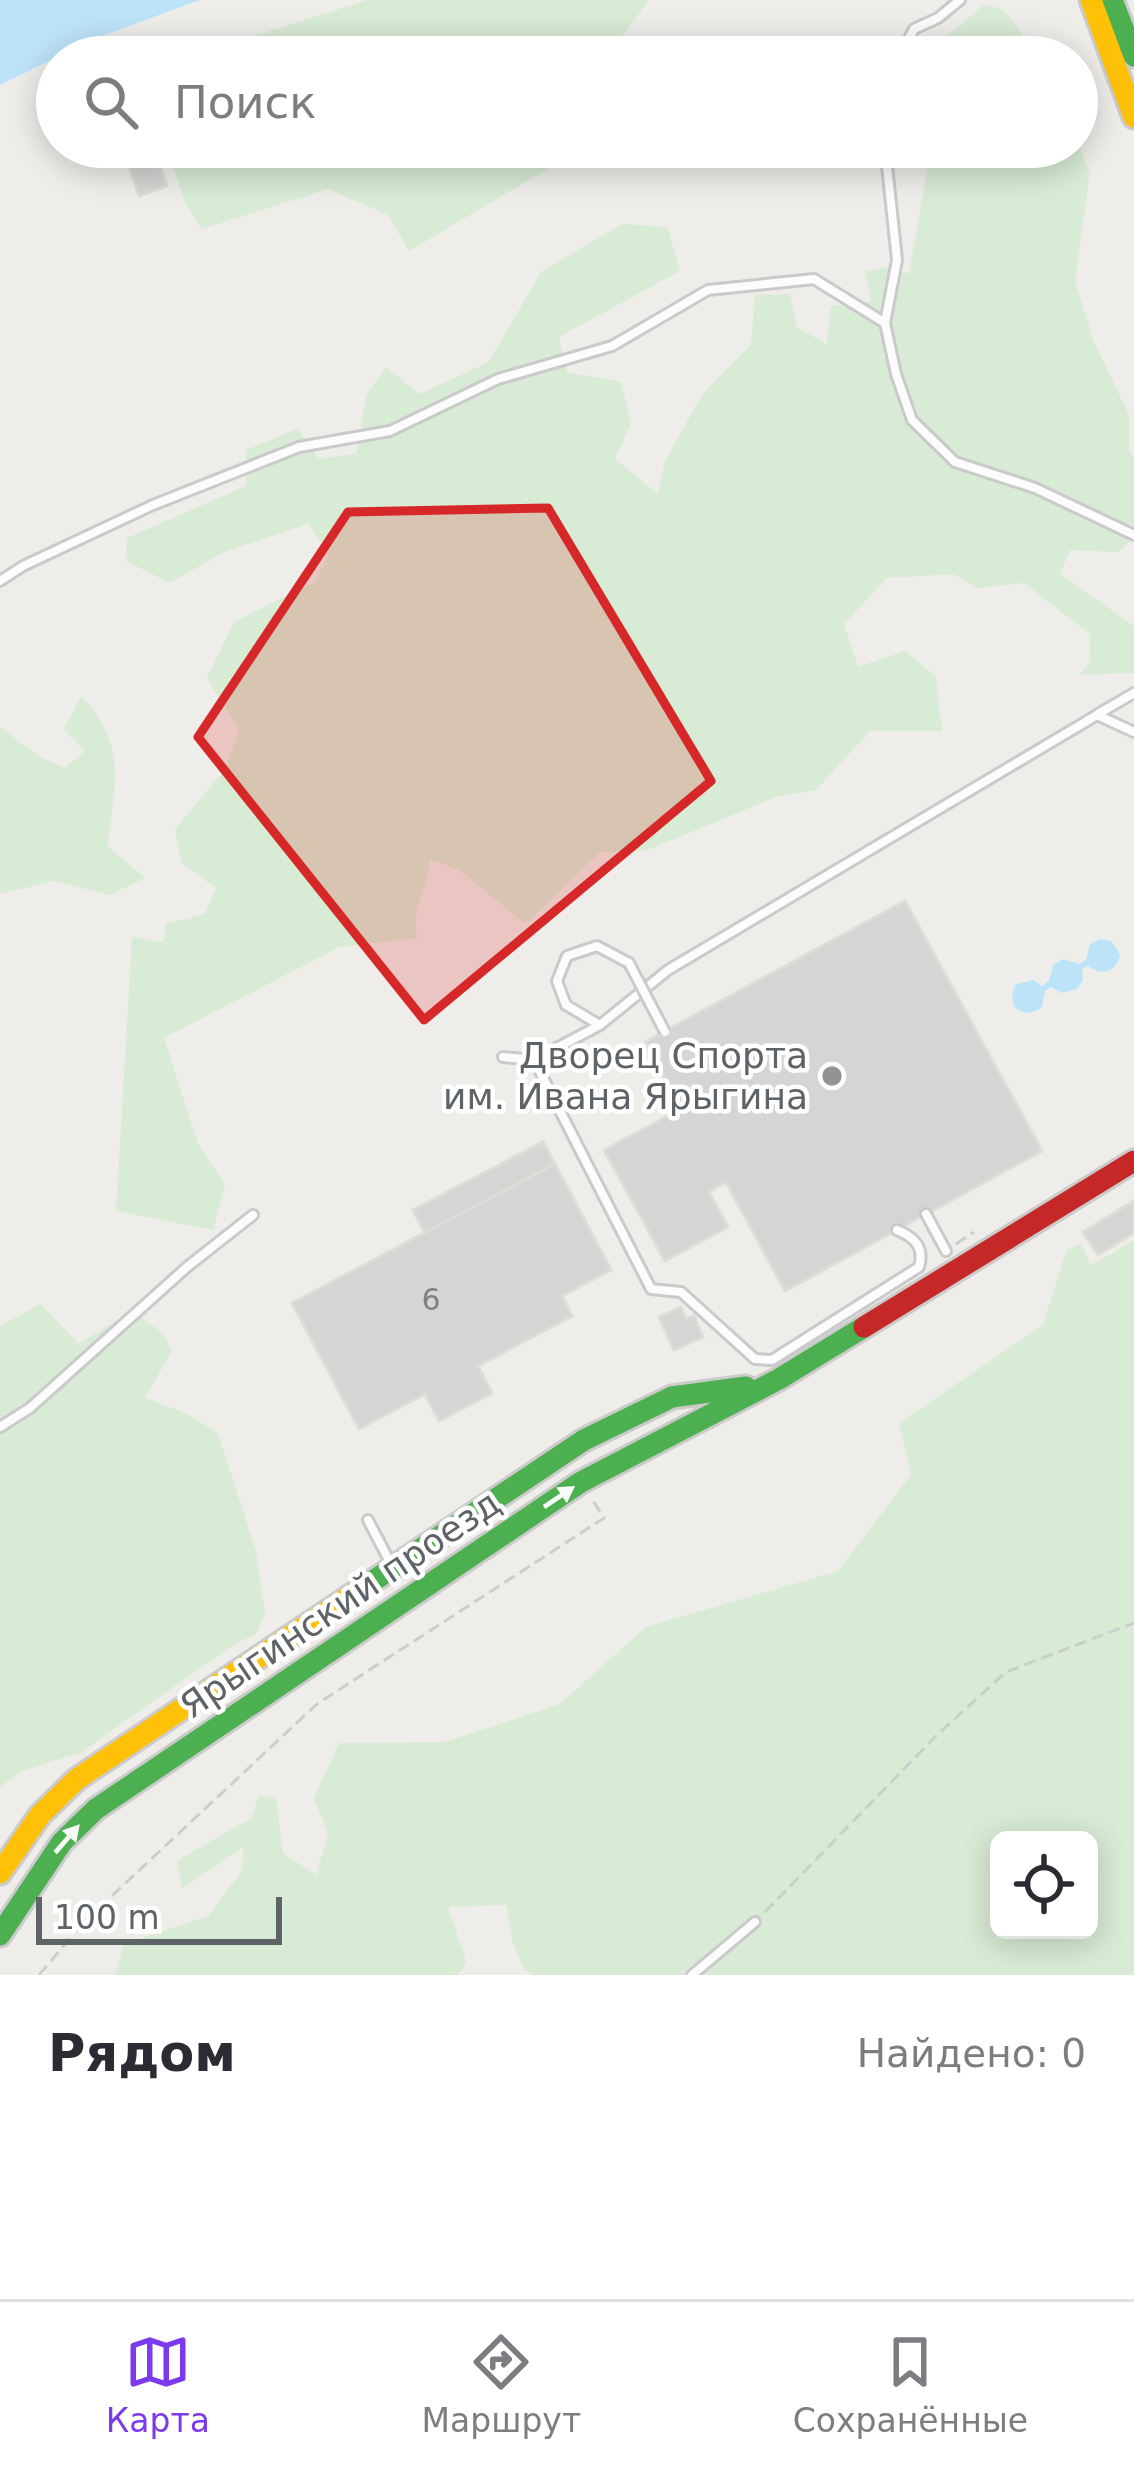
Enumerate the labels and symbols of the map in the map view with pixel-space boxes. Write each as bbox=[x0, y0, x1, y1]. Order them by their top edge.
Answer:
place label: Дворец Спорта им. Ивана Ярыгина bbox=[443, 1035, 808, 1117]
marker: Дворец Спорта им. Ивана Ярыгина bbox=[819, 1063, 845, 1089]
house number: 6 bbox=[421, 1282, 441, 1317]
street label: Ярыгинский проезд bbox=[172, 1482, 508, 1726]
one-way arrow bbox=[543, 1486, 575, 1509]
one-way arrow bbox=[54, 1824, 80, 1854]
scale bar bbox=[36, 1891, 282, 1944]

